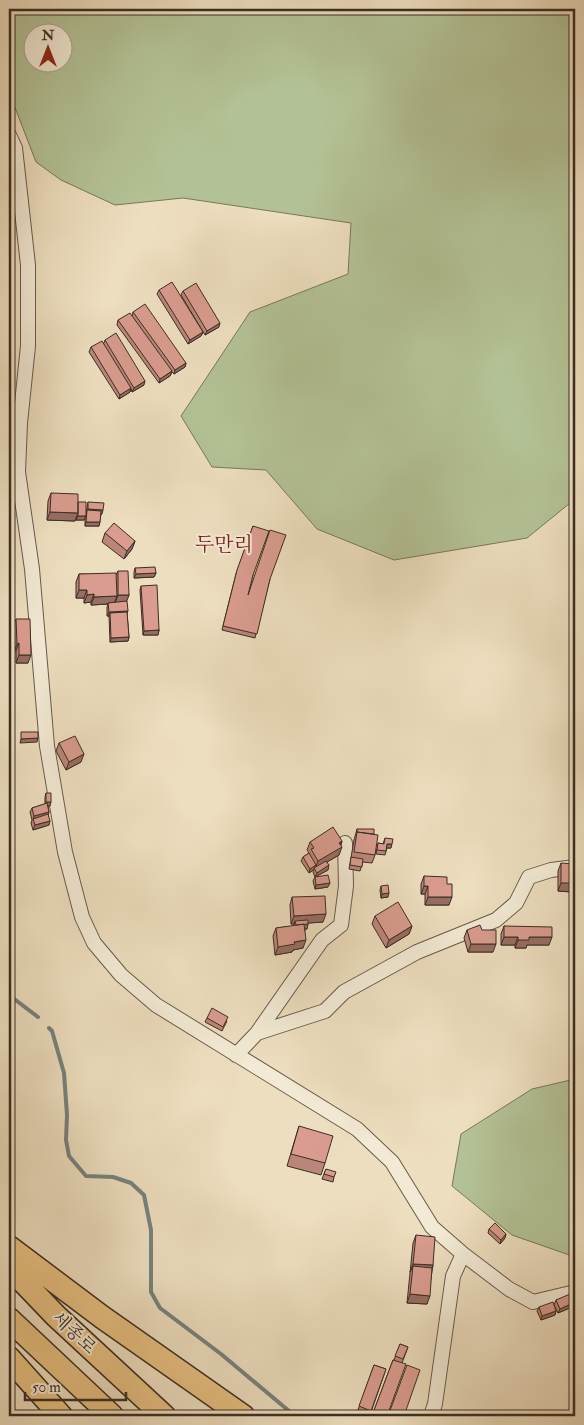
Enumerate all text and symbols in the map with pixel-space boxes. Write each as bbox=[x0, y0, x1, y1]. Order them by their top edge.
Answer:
north arrow bbox=[22, 22, 72, 72]
text: N bbox=[41, 27, 55, 44]
district label: 두만리 bbox=[195, 532, 253, 557]
street label: 세종로 bbox=[47, 1307, 101, 1359]
scale bar bbox=[25, 1370, 126, 1402]
text: 50 m bbox=[32, 1378, 61, 1397]

